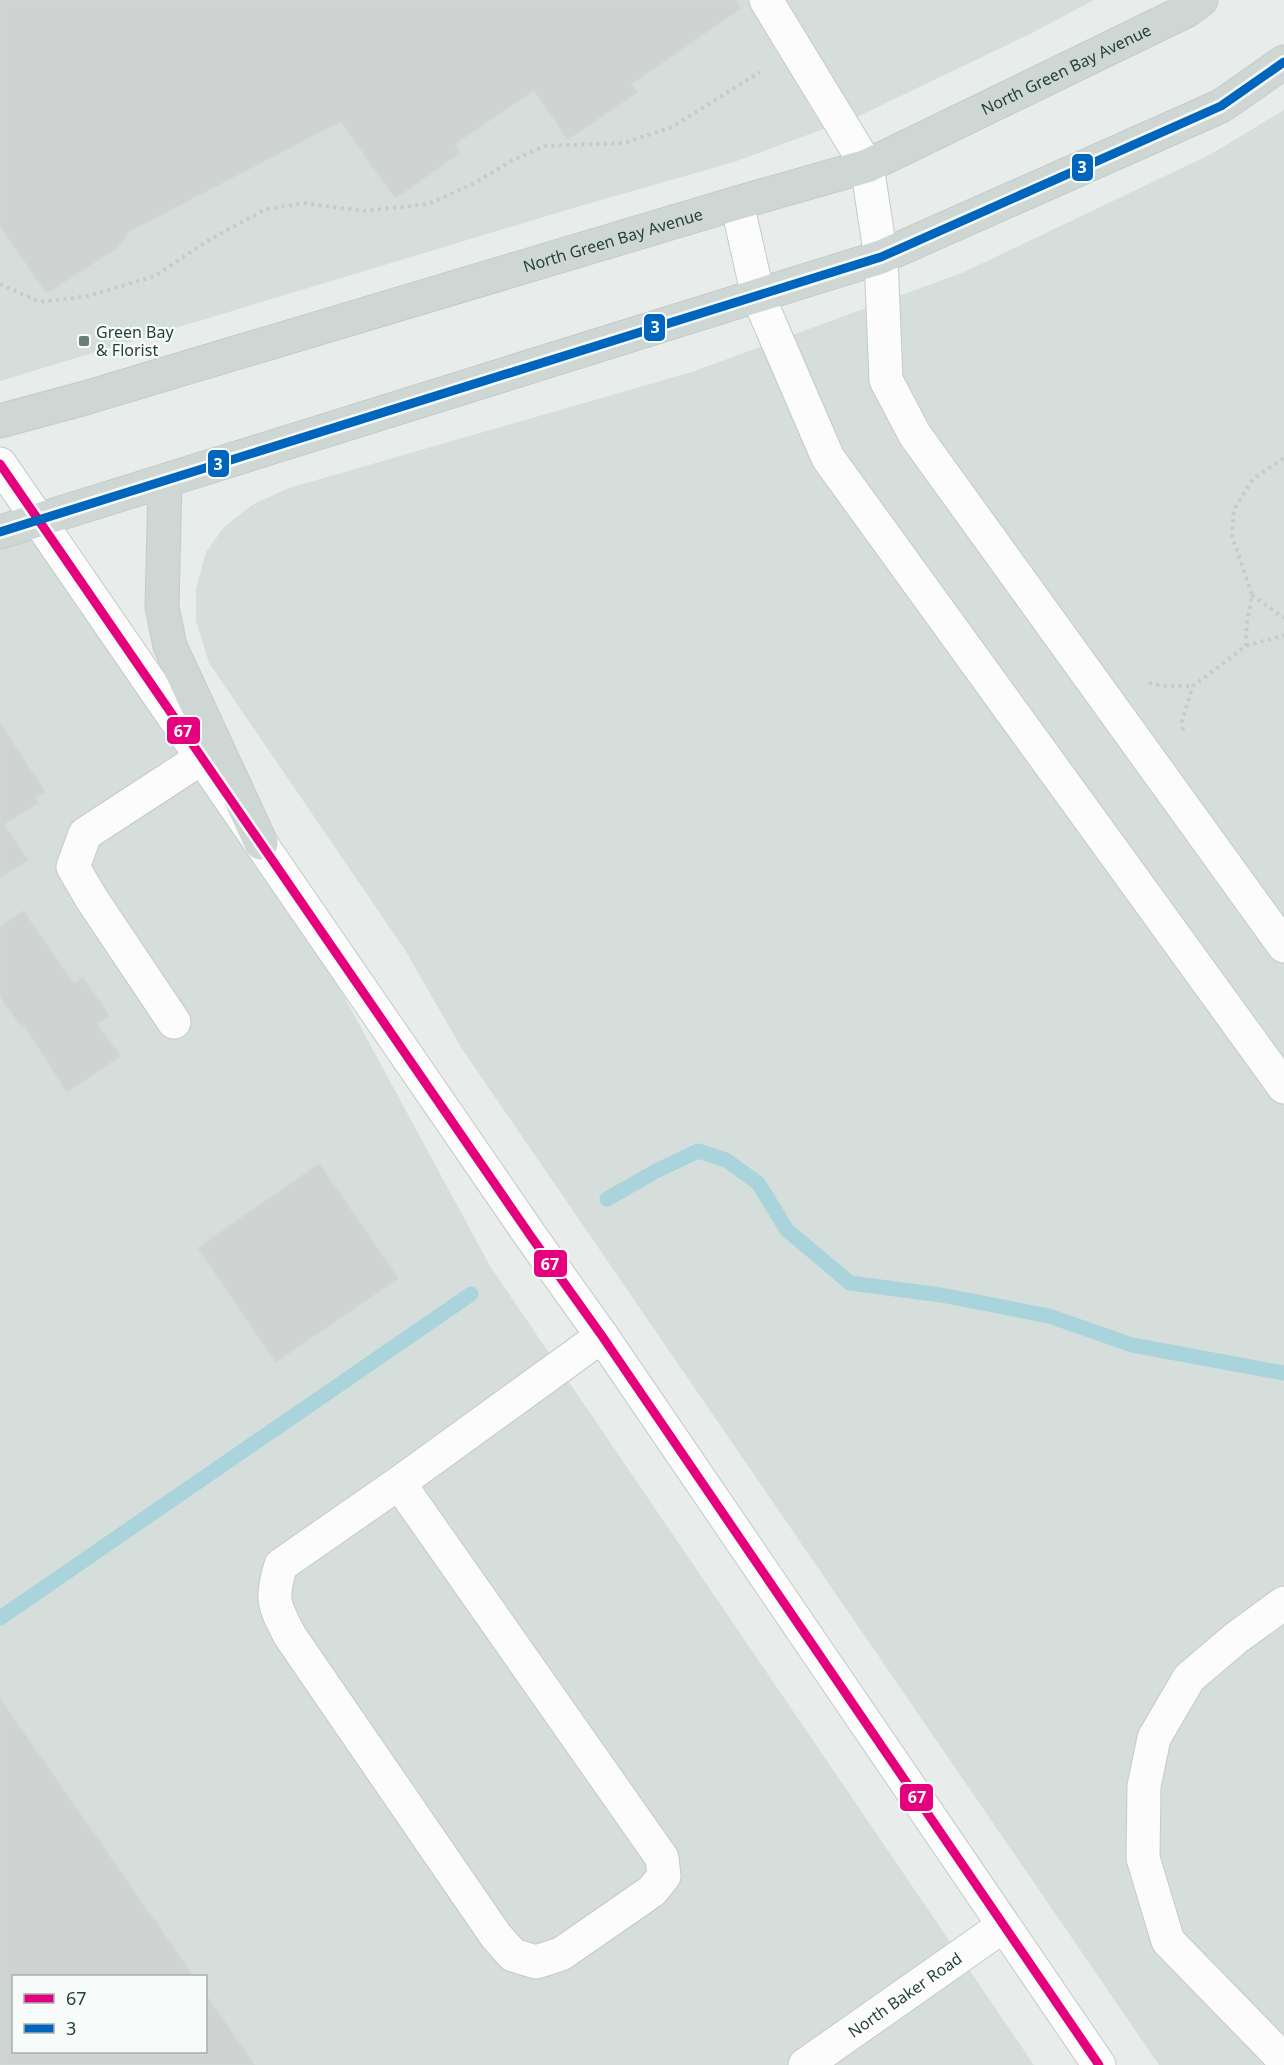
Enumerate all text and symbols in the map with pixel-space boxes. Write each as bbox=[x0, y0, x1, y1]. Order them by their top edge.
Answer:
street label: North Green Bay Avenue bbox=[977, 19, 1155, 120]
line badge: 3 bbox=[1071, 153, 1094, 182]
text: 3 bbox=[1077, 156, 1087, 178]
street label: North Green Bay Avenue bbox=[520, 203, 705, 277]
line badge: 3 bbox=[643, 313, 666, 342]
text: 3 bbox=[650, 316, 660, 338]
place label: Green Bay & Florist bbox=[96, 321, 174, 361]
marker: Green Bay & Florist bbox=[77, 334, 91, 348]
line badge: 3 bbox=[207, 449, 230, 478]
text: 3 bbox=[213, 453, 223, 475]
line badge: 67 bbox=[166, 716, 201, 745]
text: 67 bbox=[174, 720, 192, 742]
line badge: 67 bbox=[533, 1249, 568, 1278]
text: 67 bbox=[541, 1253, 559, 1275]
line badge: 67 bbox=[899, 1783, 934, 1812]
text: 67 bbox=[908, 1786, 926, 1808]
street label: North Baker Road bbox=[843, 1947, 966, 2043]
legend bbox=[12, 1975, 207, 2053]
text: 67 bbox=[66, 1986, 87, 2010]
text: 3 bbox=[66, 2016, 76, 2040]

